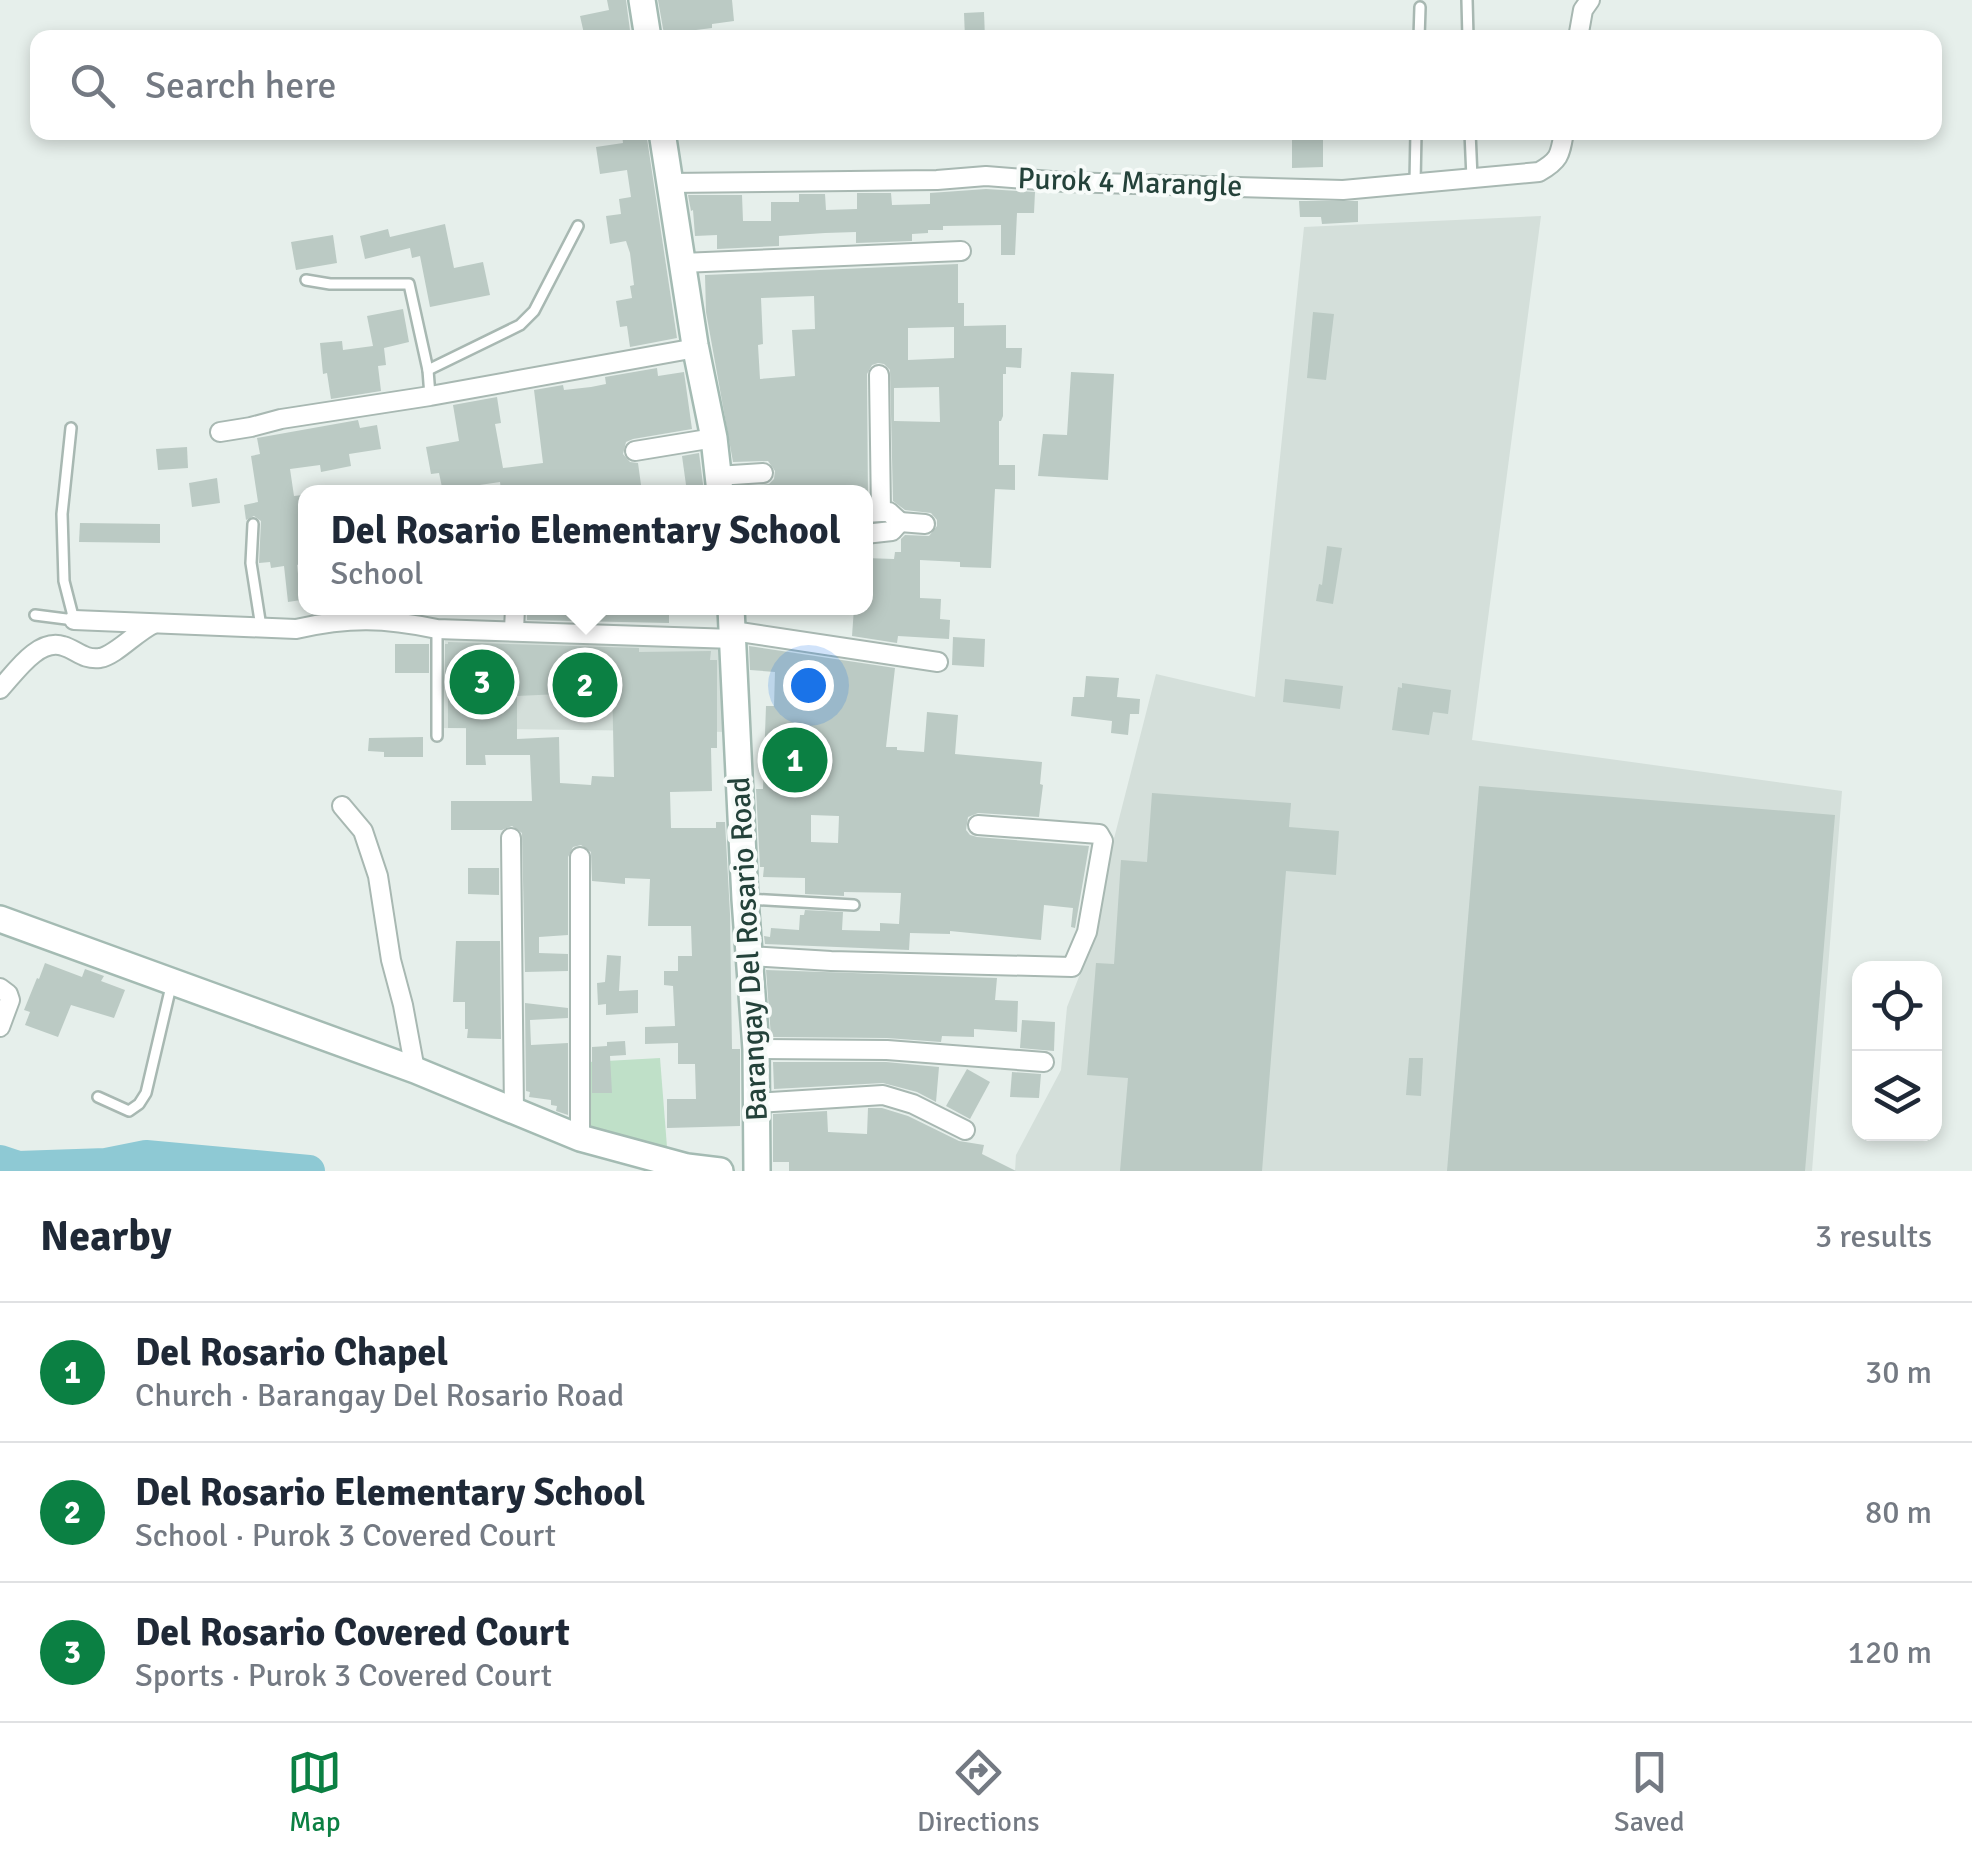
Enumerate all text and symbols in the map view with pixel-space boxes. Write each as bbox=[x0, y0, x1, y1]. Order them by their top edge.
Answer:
search box bbox=[30, 30, 1942, 140]
icon: search bbox=[65, 58, 120, 113]
text: Search here bbox=[145, 62, 337, 109]
street label: Purok 4 Marangle bbox=[1017, 160, 1243, 205]
popup bbox=[298, 485, 873, 615]
text: Del Rosario Elementary School bbox=[330, 507, 841, 554]
text: School bbox=[330, 554, 423, 593]
pin: 3 bbox=[450, 644, 514, 720]
pin: 2 bbox=[552, 648, 618, 722]
your location bbox=[783, 660, 834, 711]
pin: 1 bbox=[762, 722, 828, 798]
street label: Barangay Del Rosario Road bbox=[721, 776, 776, 1122]
map controls bbox=[1852, 961, 1942, 1141]
button: locate bbox=[1852, 961, 1942, 1051]
button: layers bbox=[1852, 1051, 1942, 1141]
text: Nearby bbox=[40, 1211, 172, 1262]
text: 3 results bbox=[1815, 1217, 1932, 1256]
text: Del Rosario Chapel bbox=[135, 1329, 448, 1376]
text: 1 bbox=[64, 1353, 81, 1392]
text: 30 m bbox=[1865, 1353, 1932, 1392]
text: Church · Barangay Del Rosario Road bbox=[135, 1376, 624, 1415]
text: Del Rosario Elementary School bbox=[135, 1469, 645, 1516]
text: 2 bbox=[64, 1493, 81, 1532]
text: 80 m bbox=[1865, 1493, 1932, 1532]
text: School · Purok 3 Covered Court bbox=[135, 1516, 556, 1555]
text: Del Rosario Covered Court bbox=[135, 1609, 570, 1656]
text: 3 bbox=[64, 1633, 81, 1672]
text: 120 m bbox=[1848, 1633, 1932, 1672]
text: Sports · Purok 3 Covered Court bbox=[135, 1656, 552, 1695]
tab: Map bbox=[287, 1745, 342, 1839]
tab: Directions bbox=[917, 1745, 1039, 1839]
tab: Saved bbox=[1614, 1745, 1685, 1839]

